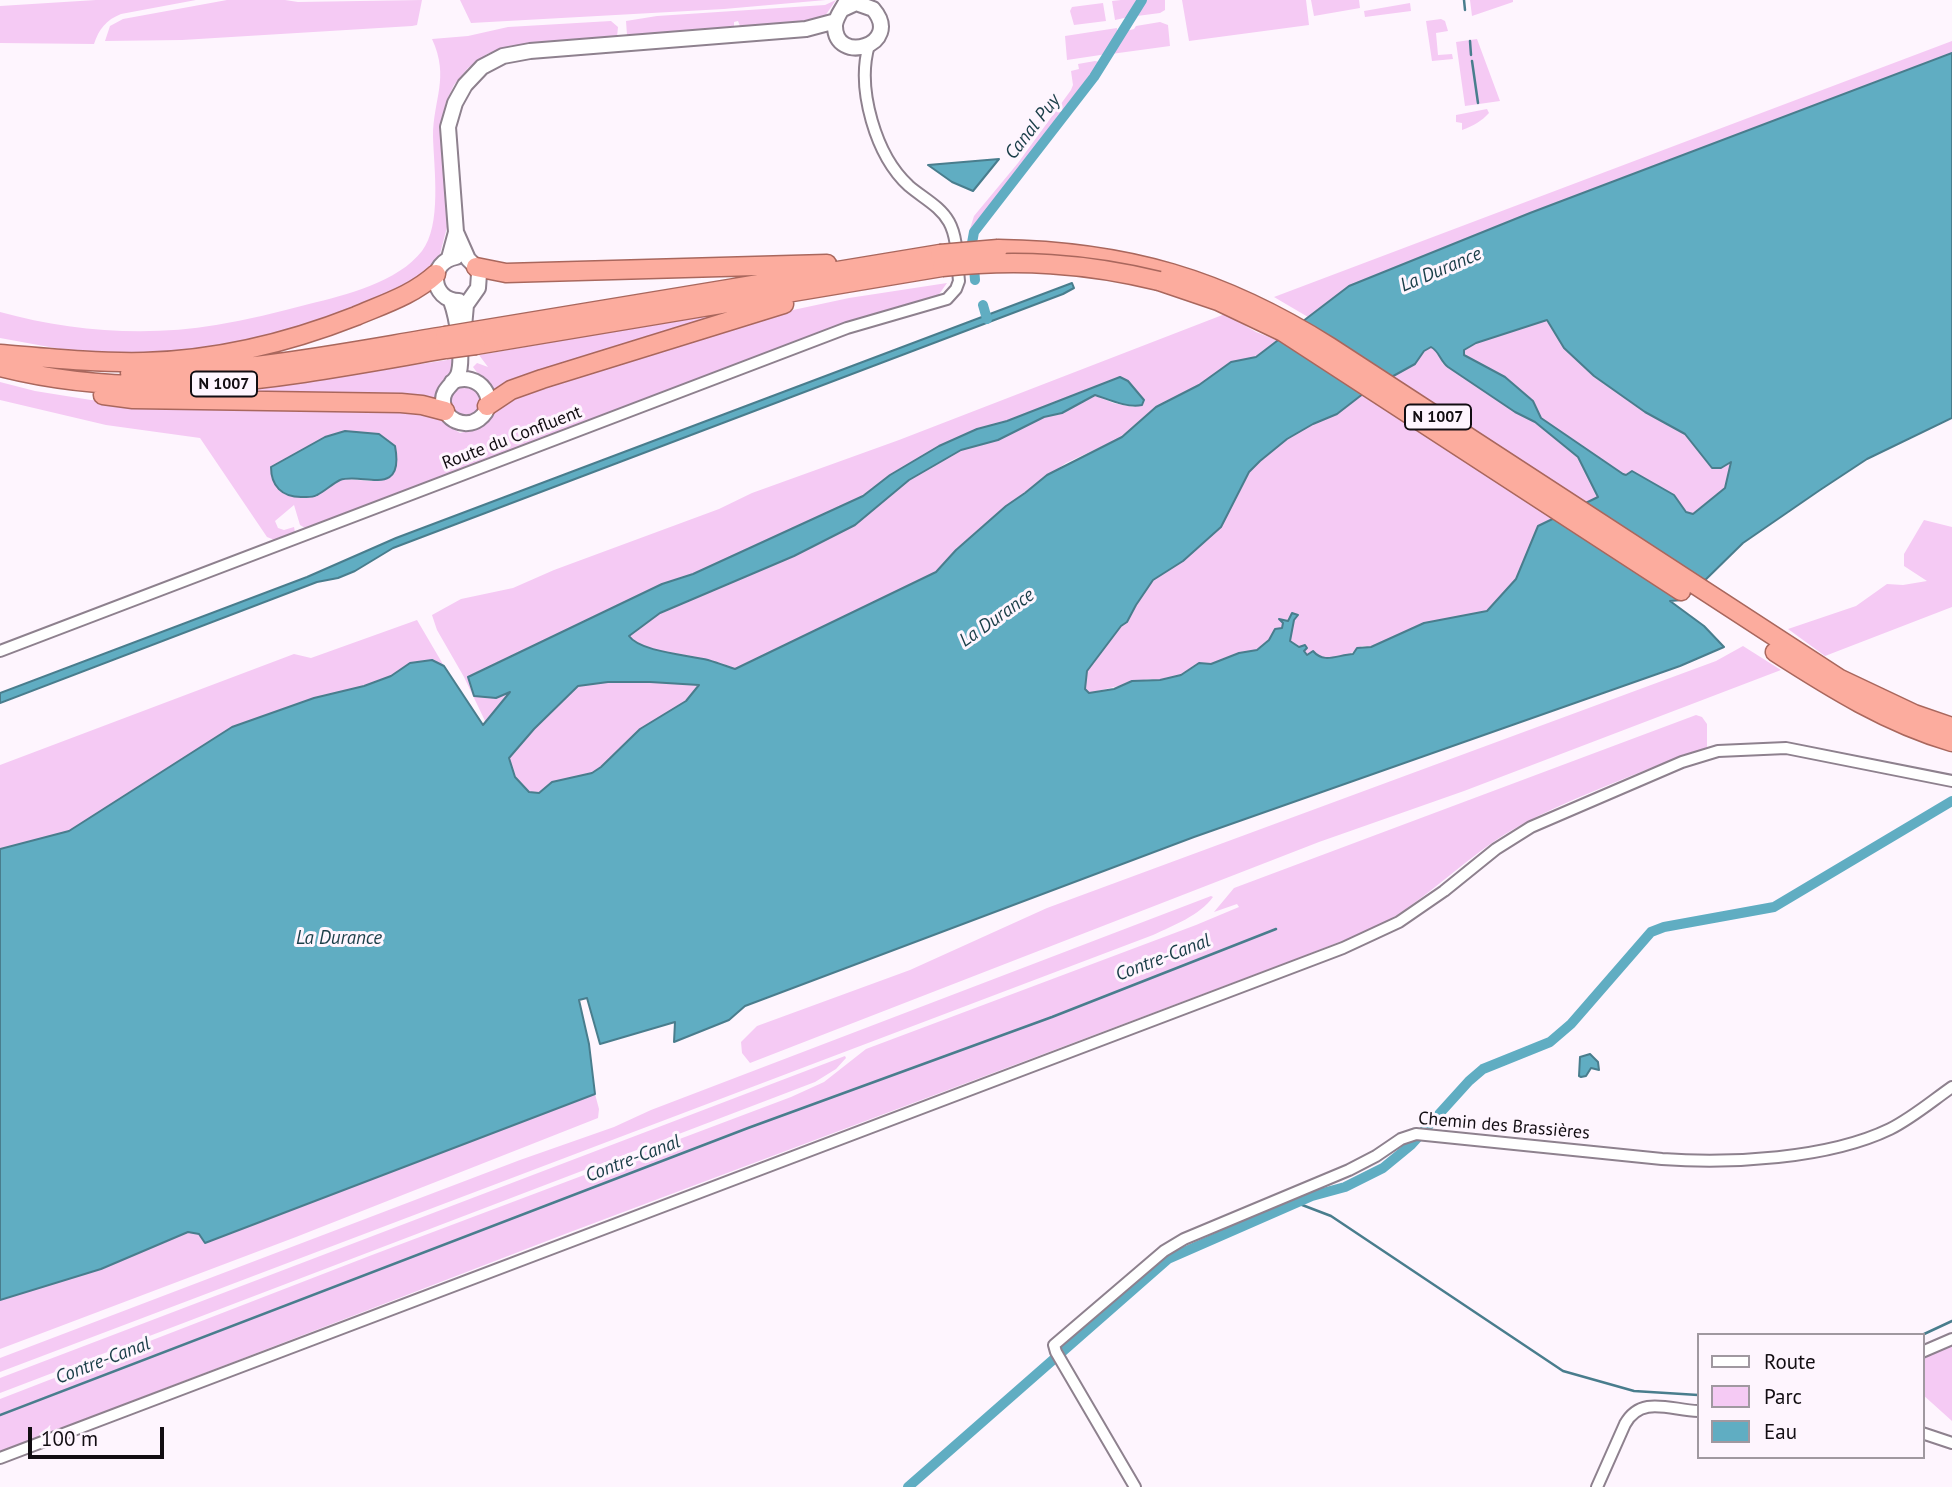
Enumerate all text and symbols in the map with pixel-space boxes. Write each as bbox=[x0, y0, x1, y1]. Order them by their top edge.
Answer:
water label: Canal Puy bbox=[1000, 90, 1066, 164]
water label: La Durance bbox=[1397, 243, 1485, 297]
road number: N 1007 bbox=[191, 372, 257, 396]
street label: Route du Confluent bbox=[439, 401, 585, 475]
road number: N 1007 bbox=[1405, 404, 1471, 430]
water label: La Durance bbox=[955, 584, 1039, 652]
water label: La Durance bbox=[296, 928, 382, 950]
water label: Contre-Canal bbox=[1112, 930, 1214, 986]
street label: Chemin des Brassières bbox=[1417, 1108, 1591, 1144]
water label: Contre-Canal bbox=[582, 1131, 684, 1187]
water label: Contre-Canal bbox=[52, 1333, 154, 1389]
legend bbox=[1696, 1333, 1924, 1459]
text: Route bbox=[1764, 1348, 1816, 1375]
text: Parc bbox=[1764, 1383, 1802, 1410]
scale bar bbox=[32, 1414, 168, 1458]
text: Eau bbox=[1764, 1418, 1797, 1445]
text: 100 m bbox=[41, 1425, 98, 1452]

